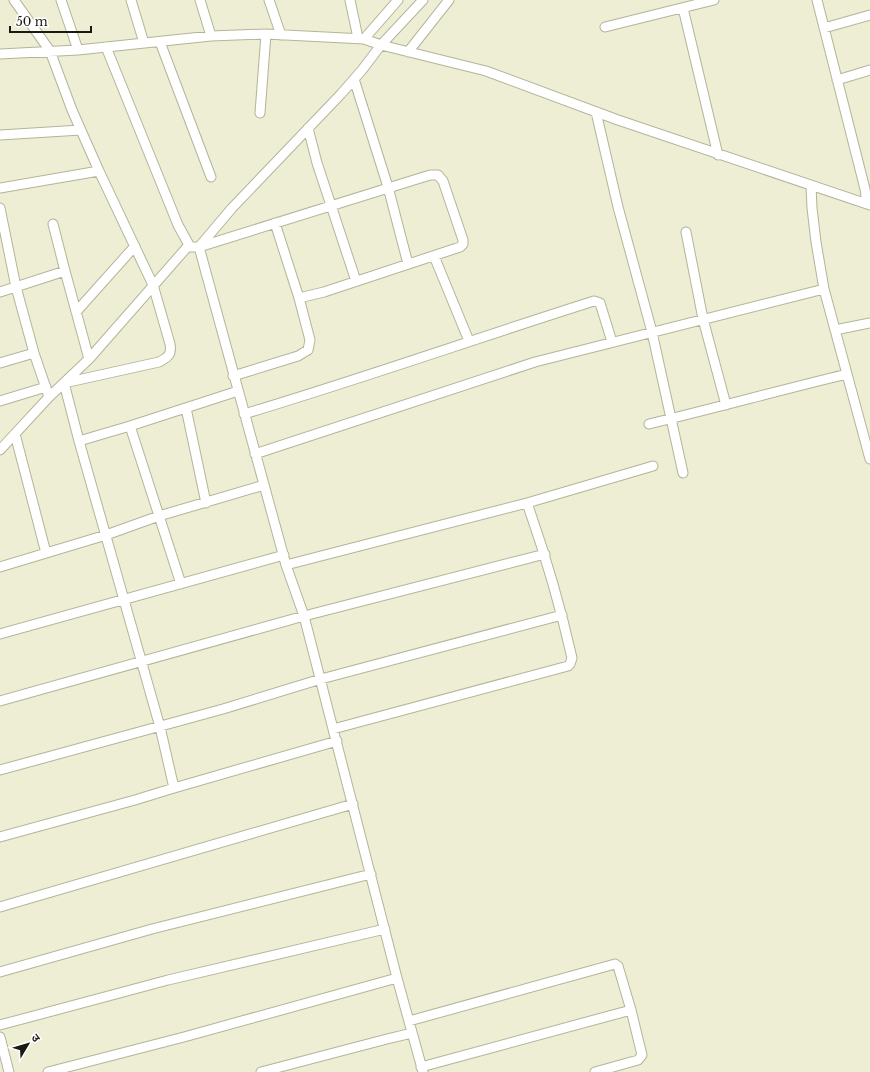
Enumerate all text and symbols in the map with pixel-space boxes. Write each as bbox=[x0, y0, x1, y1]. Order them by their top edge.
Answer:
scale bar bbox=[10, 8, 91, 34]
text: 50 m bbox=[16, 14, 48, 29]
north arrow bbox=[8, 1024, 48, 1064]
text: उ bbox=[28, 1031, 44, 1045]

